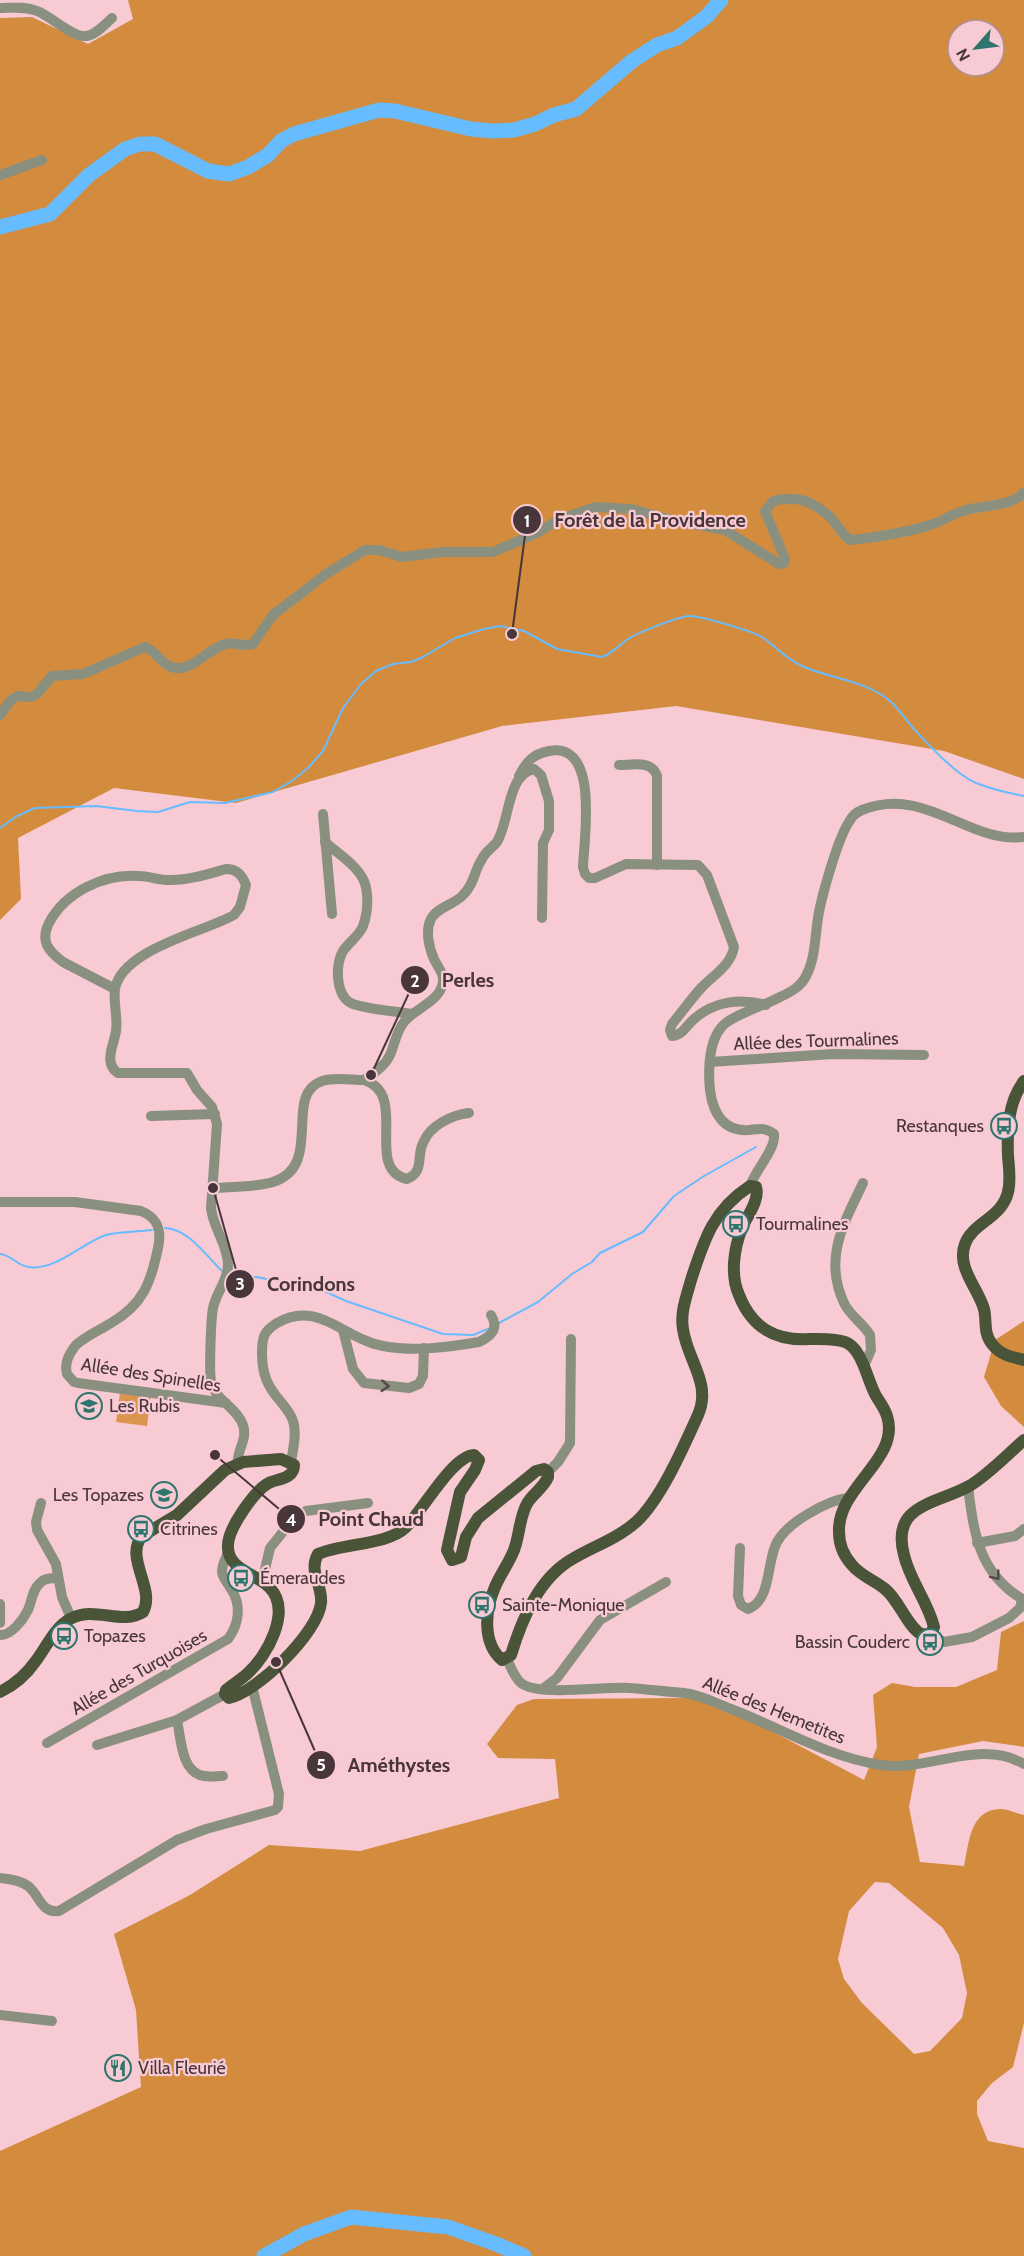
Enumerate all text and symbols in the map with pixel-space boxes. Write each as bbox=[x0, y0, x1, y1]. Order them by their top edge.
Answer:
north arrow bbox=[946, 18, 1006, 78]
text: N bbox=[952, 45, 974, 64]
callout: Forêt de la Providence bbox=[512, 501, 757, 539]
text: Forêt de la Providence bbox=[554, 508, 746, 532]
text: 1 bbox=[524, 510, 530, 532]
callout: Perles bbox=[400, 961, 506, 999]
text: Perles bbox=[442, 968, 494, 992]
text: 2 bbox=[410, 970, 420, 992]
street label: Allée des Tourmalines bbox=[733, 1027, 899, 1055]
bus stop icon: Restanques bbox=[989, 1111, 1019, 1141]
place label: Restanques bbox=[896, 1115, 984, 1137]
bus stop icon: Tourmalines bbox=[721, 1209, 751, 1239]
place label: Tourmalines bbox=[756, 1213, 848, 1235]
callout: Corindons bbox=[225, 1265, 367, 1303]
text: Corindons bbox=[267, 1272, 355, 1296]
text: 3 bbox=[235, 1273, 245, 1295]
street label: Allée des Spinelles bbox=[80, 1353, 222, 1397]
one-way arrow bbox=[380, 1379, 389, 1392]
school or university icon: Les Rubis bbox=[74, 1391, 104, 1421]
place label: Les Rubis bbox=[109, 1395, 180, 1417]
school or university icon: Les Topazes bbox=[149, 1480, 179, 1510]
place label: Les Topazes bbox=[53, 1484, 144, 1506]
callout: Point Chaud bbox=[276, 1500, 436, 1538]
text: Point Chaud bbox=[318, 1507, 424, 1531]
text: 4 bbox=[285, 1509, 297, 1531]
bus stop icon: Citrines bbox=[126, 1514, 156, 1544]
place label: Citrines bbox=[160, 1518, 218, 1540]
bus stop icon: Émeraudes bbox=[226, 1563, 256, 1593]
place label: Émeraudes bbox=[260, 1567, 345, 1589]
one-way arrow bbox=[988, 1569, 999, 1580]
bus stop icon: Sainte-Monique bbox=[467, 1590, 497, 1620]
place label: Sainte-Monique bbox=[502, 1594, 625, 1616]
bus stop icon: Topazes bbox=[49, 1621, 79, 1651]
street label: Allée des Turquoises bbox=[67, 1624, 211, 1720]
place label: Topazes bbox=[84, 1625, 146, 1647]
bus stop icon: Bassin Couderc bbox=[915, 1627, 945, 1657]
place label: Bassin Couderc bbox=[795, 1631, 910, 1653]
street label: Allée des Hemetites bbox=[700, 1671, 848, 1749]
callout: Améthystes bbox=[306, 1746, 463, 1784]
text: Améthystes bbox=[348, 1753, 450, 1777]
text: 5 bbox=[316, 1754, 326, 1776]
restaurant icon: Villa Fleurié bbox=[103, 2053, 133, 2083]
place label: Villa Fleurié bbox=[138, 2057, 226, 2079]

